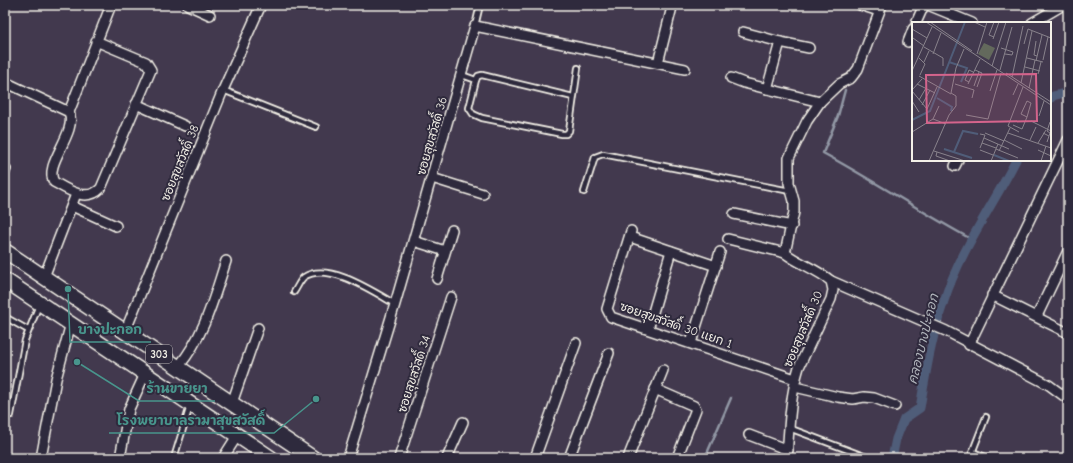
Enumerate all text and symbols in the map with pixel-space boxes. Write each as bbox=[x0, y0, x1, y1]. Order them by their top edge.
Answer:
inset map bbox=[912, 22, 1051, 161]
street label: ซอยสุขสวัสดิ์ 36 bbox=[410, 94, 452, 177]
street label: ซอยสุขสวัสดิ์ 38 bbox=[154, 121, 203, 204]
street label: ซอยสุขสวัสดิ์ 30 bbox=[776, 287, 827, 370]
water label: คลองบางปะกอก bbox=[905, 292, 942, 386]
street label: ซอยสุขสวัสดิ์ 30 แยก 1 bbox=[617, 295, 736, 353]
callout: บางปะกอก bbox=[70, 317, 151, 342]
text: บางปะกอก bbox=[78, 322, 142, 337]
street label: ซอยสุขสวัสดิ์ 34 bbox=[391, 332, 435, 415]
road number: 303 bbox=[146, 345, 172, 363]
callout: ร้านขายยา bbox=[139, 376, 215, 401]
text: ร้านขายยา bbox=[147, 380, 207, 396]
callout: โรงพยาบาลรามาสุขสวัสดิ์ bbox=[109, 408, 274, 433]
text: โรงพยาบาลรามาสุขสวัสดิ์ bbox=[116, 409, 266, 430]

